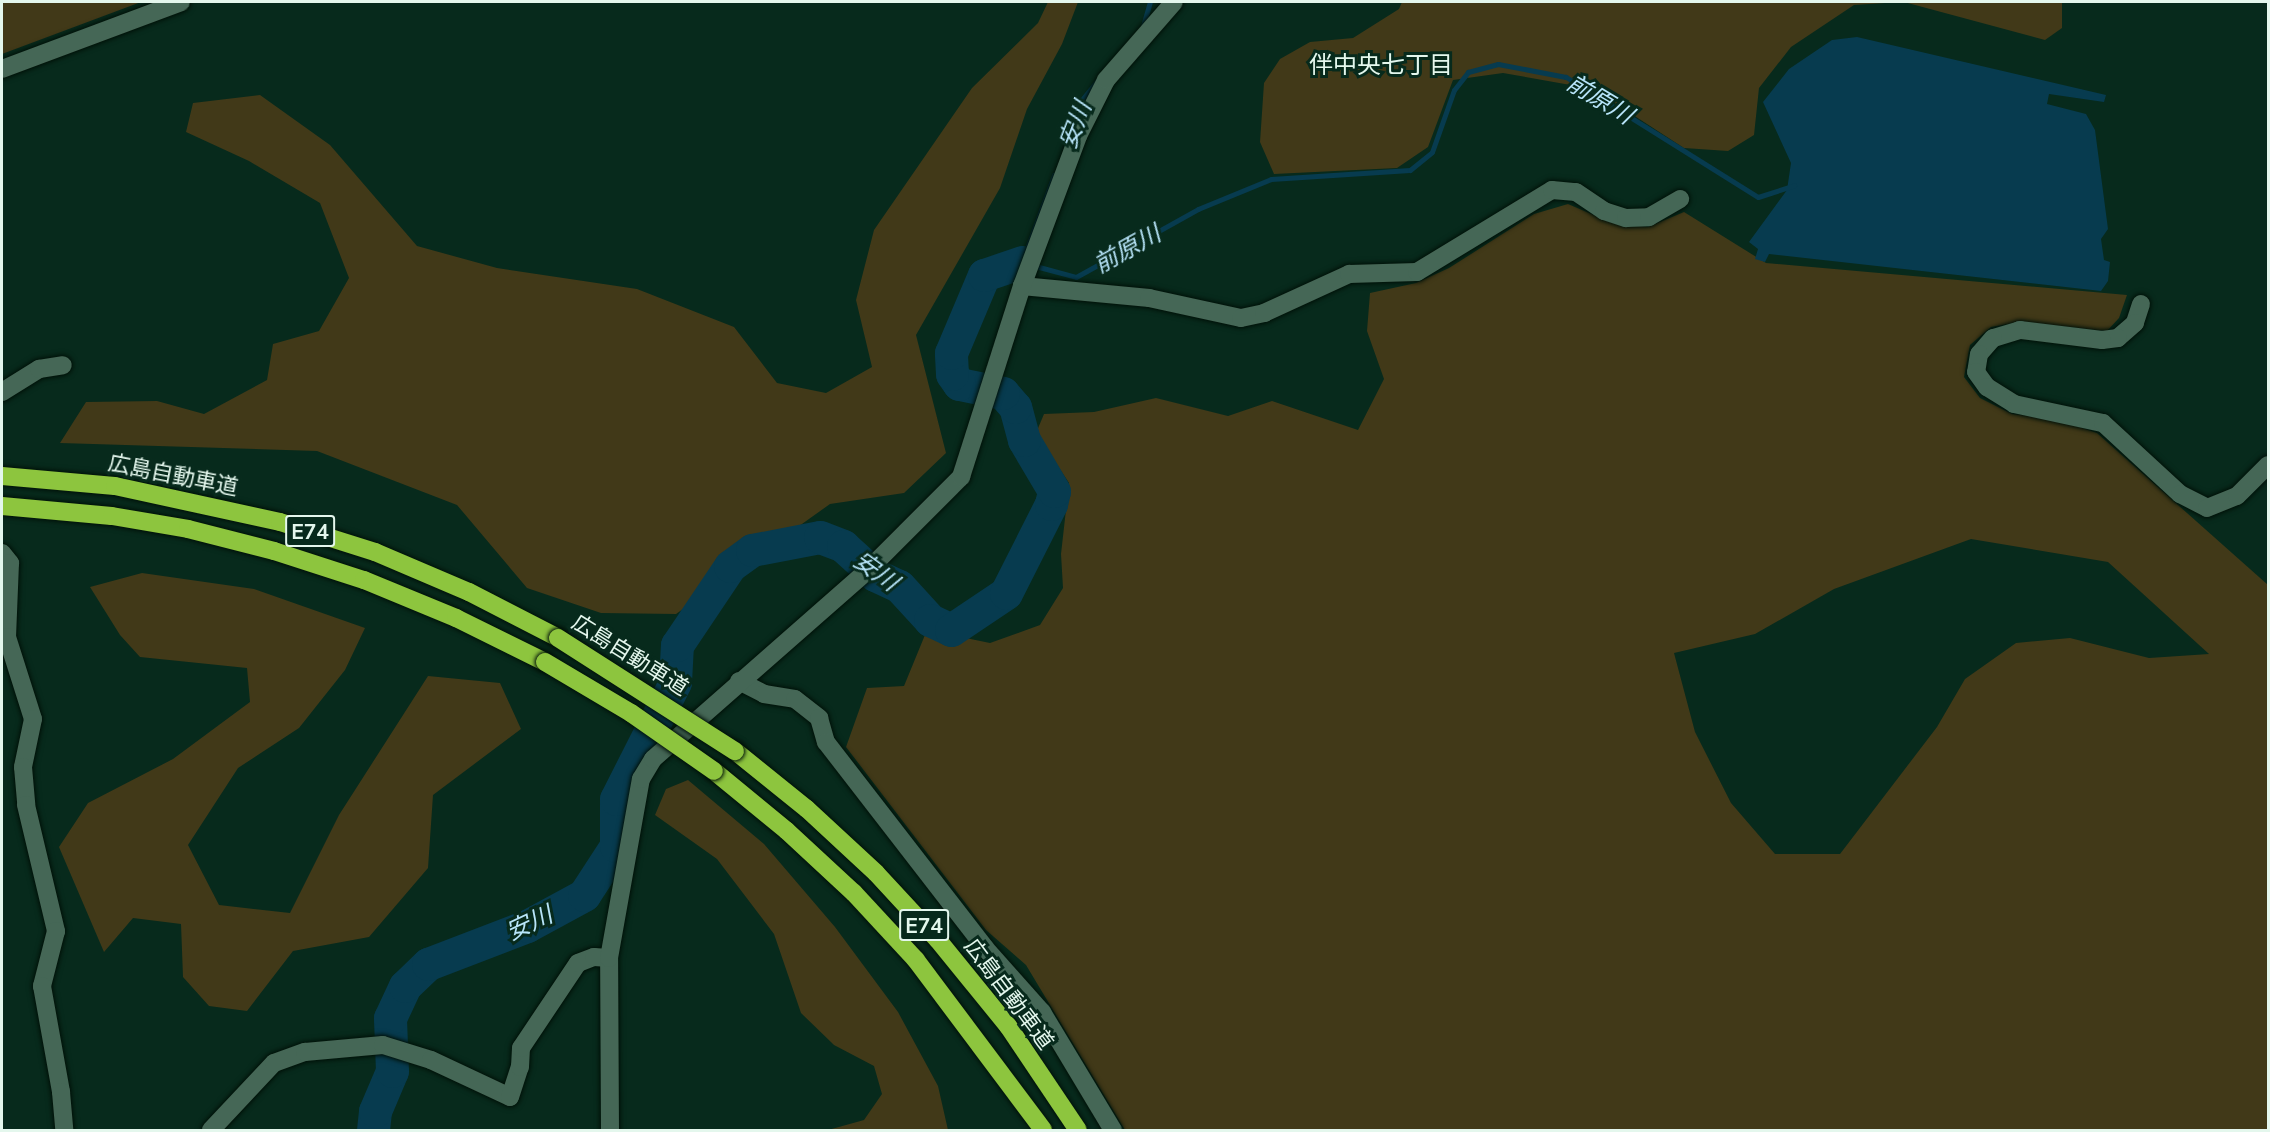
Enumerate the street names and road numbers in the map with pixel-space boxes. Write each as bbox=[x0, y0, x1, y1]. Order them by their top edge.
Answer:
street label: 広島自動車道 bbox=[106, 449, 240, 501]
road number: E74 bbox=[284, 513, 336, 549]
street label: 広島自動車道 bbox=[567, 609, 693, 701]
road number: E74 bbox=[898, 907, 950, 943]
street label: 広島自動車道 bbox=[959, 933, 1059, 1055]

